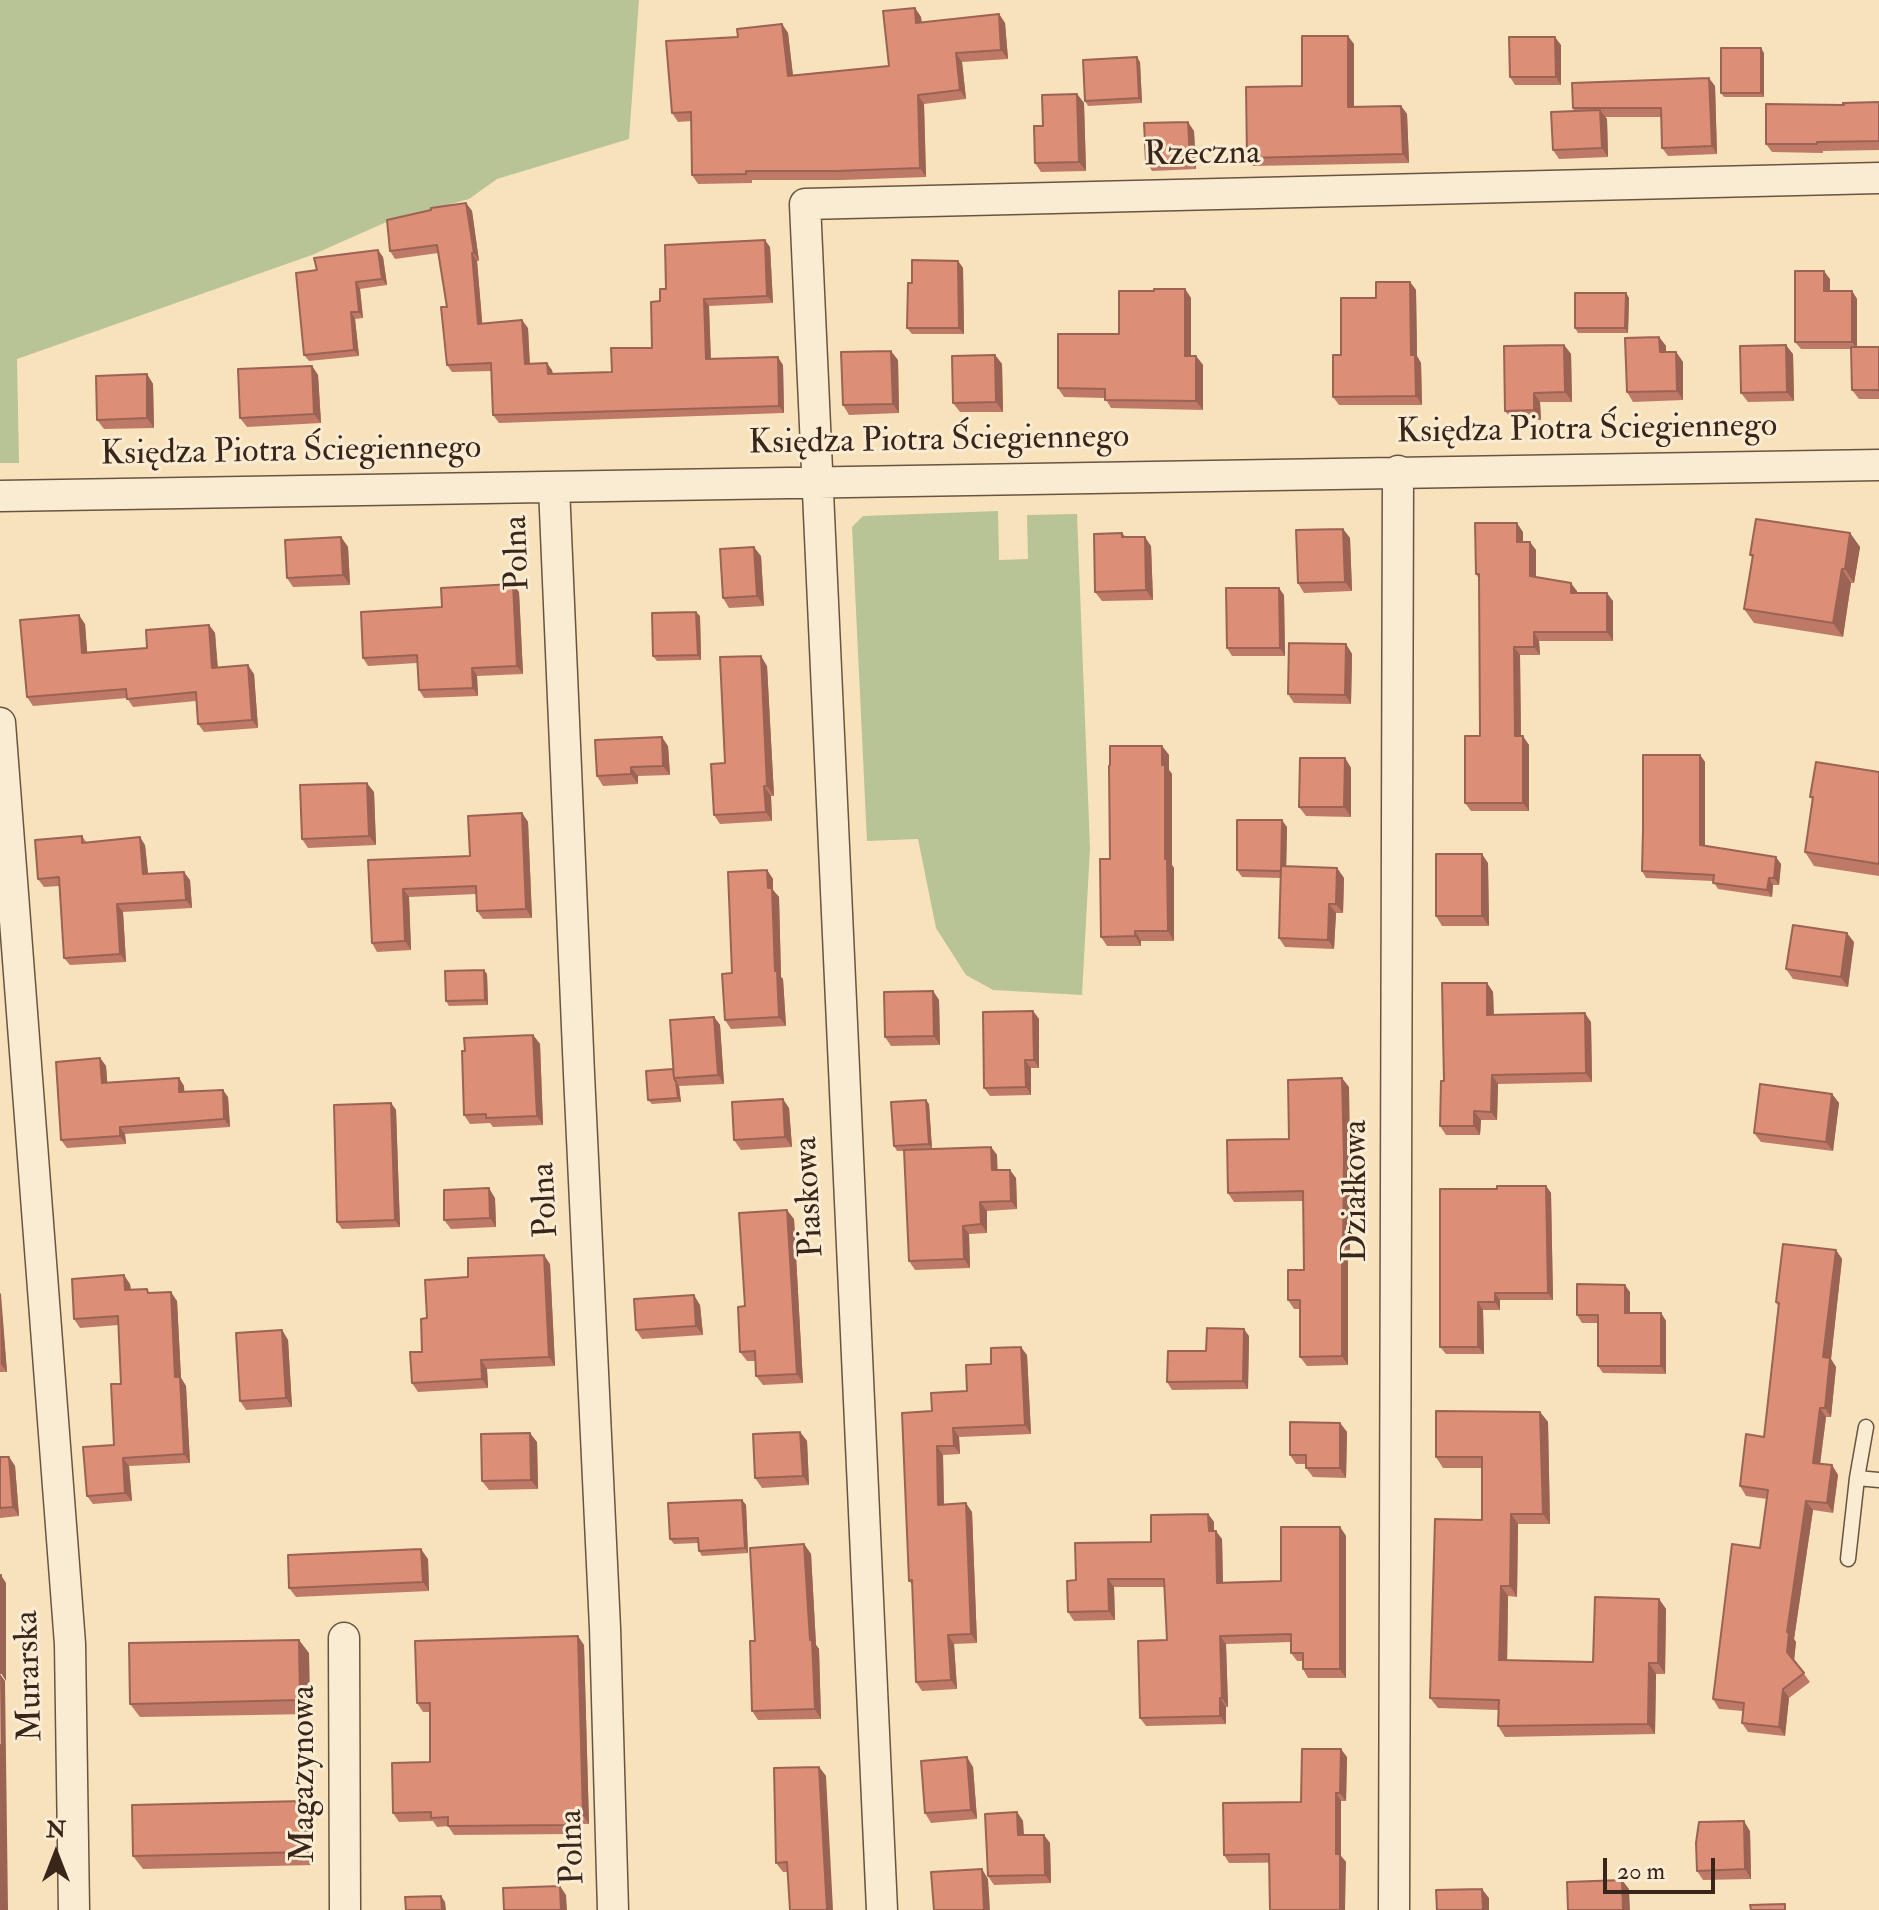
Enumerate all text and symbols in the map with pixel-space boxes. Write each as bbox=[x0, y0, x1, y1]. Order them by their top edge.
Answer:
street label: Rzeczna bbox=[1143, 135, 1261, 177]
street label: Księdza Piotra Ściegiennego bbox=[1396, 407, 1778, 455]
street label: Księdza Piotra Ściegiennego bbox=[748, 418, 1130, 466]
street label: Księdza Piotra Ściegiennego bbox=[100, 429, 482, 477]
street label: Polna bbox=[497, 515, 541, 591]
street label: Działkowa bbox=[1338, 1120, 1378, 1262]
street label: Piaskowa bbox=[787, 1135, 835, 1259]
street label: Polna bbox=[525, 1161, 569, 1239]
street label: Murarska bbox=[8, 1610, 54, 1742]
street label: Magazynowa bbox=[286, 1685, 326, 1863]
street label: Polna bbox=[552, 1809, 596, 1885]
north arrow bbox=[16, 1814, 96, 1894]
text: N bbox=[46, 1816, 66, 1844]
scale bar bbox=[1607, 1842, 1719, 1892]
text: 20 m bbox=[1617, 1856, 1665, 1887]

